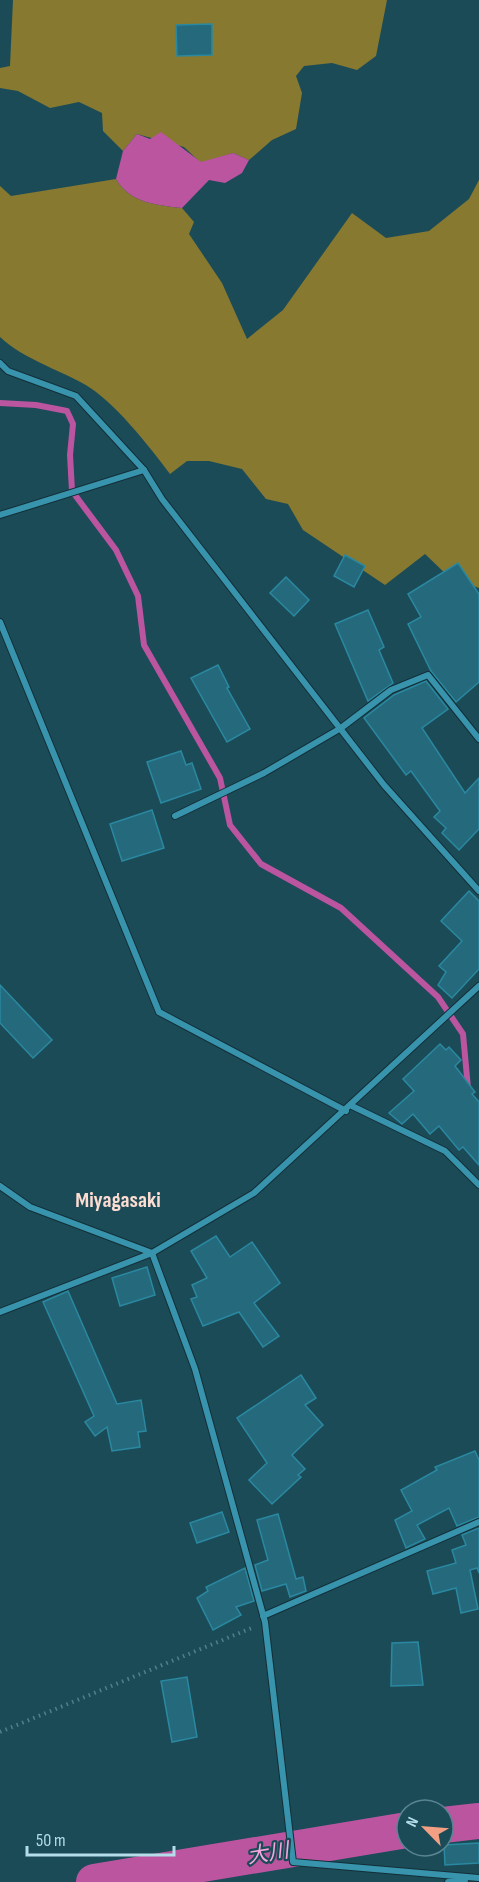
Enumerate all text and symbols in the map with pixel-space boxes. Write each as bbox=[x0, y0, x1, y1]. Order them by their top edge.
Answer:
district label: Miyagasaki bbox=[75, 1187, 161, 1214]
north arrow bbox=[395, 1798, 455, 1858]
text: N bbox=[402, 1814, 423, 1830]
scale bar bbox=[27, 1819, 174, 1857]
text: 50 m bbox=[36, 1830, 66, 1851]
water label: 大川 bbox=[245, 1838, 293, 1869]

